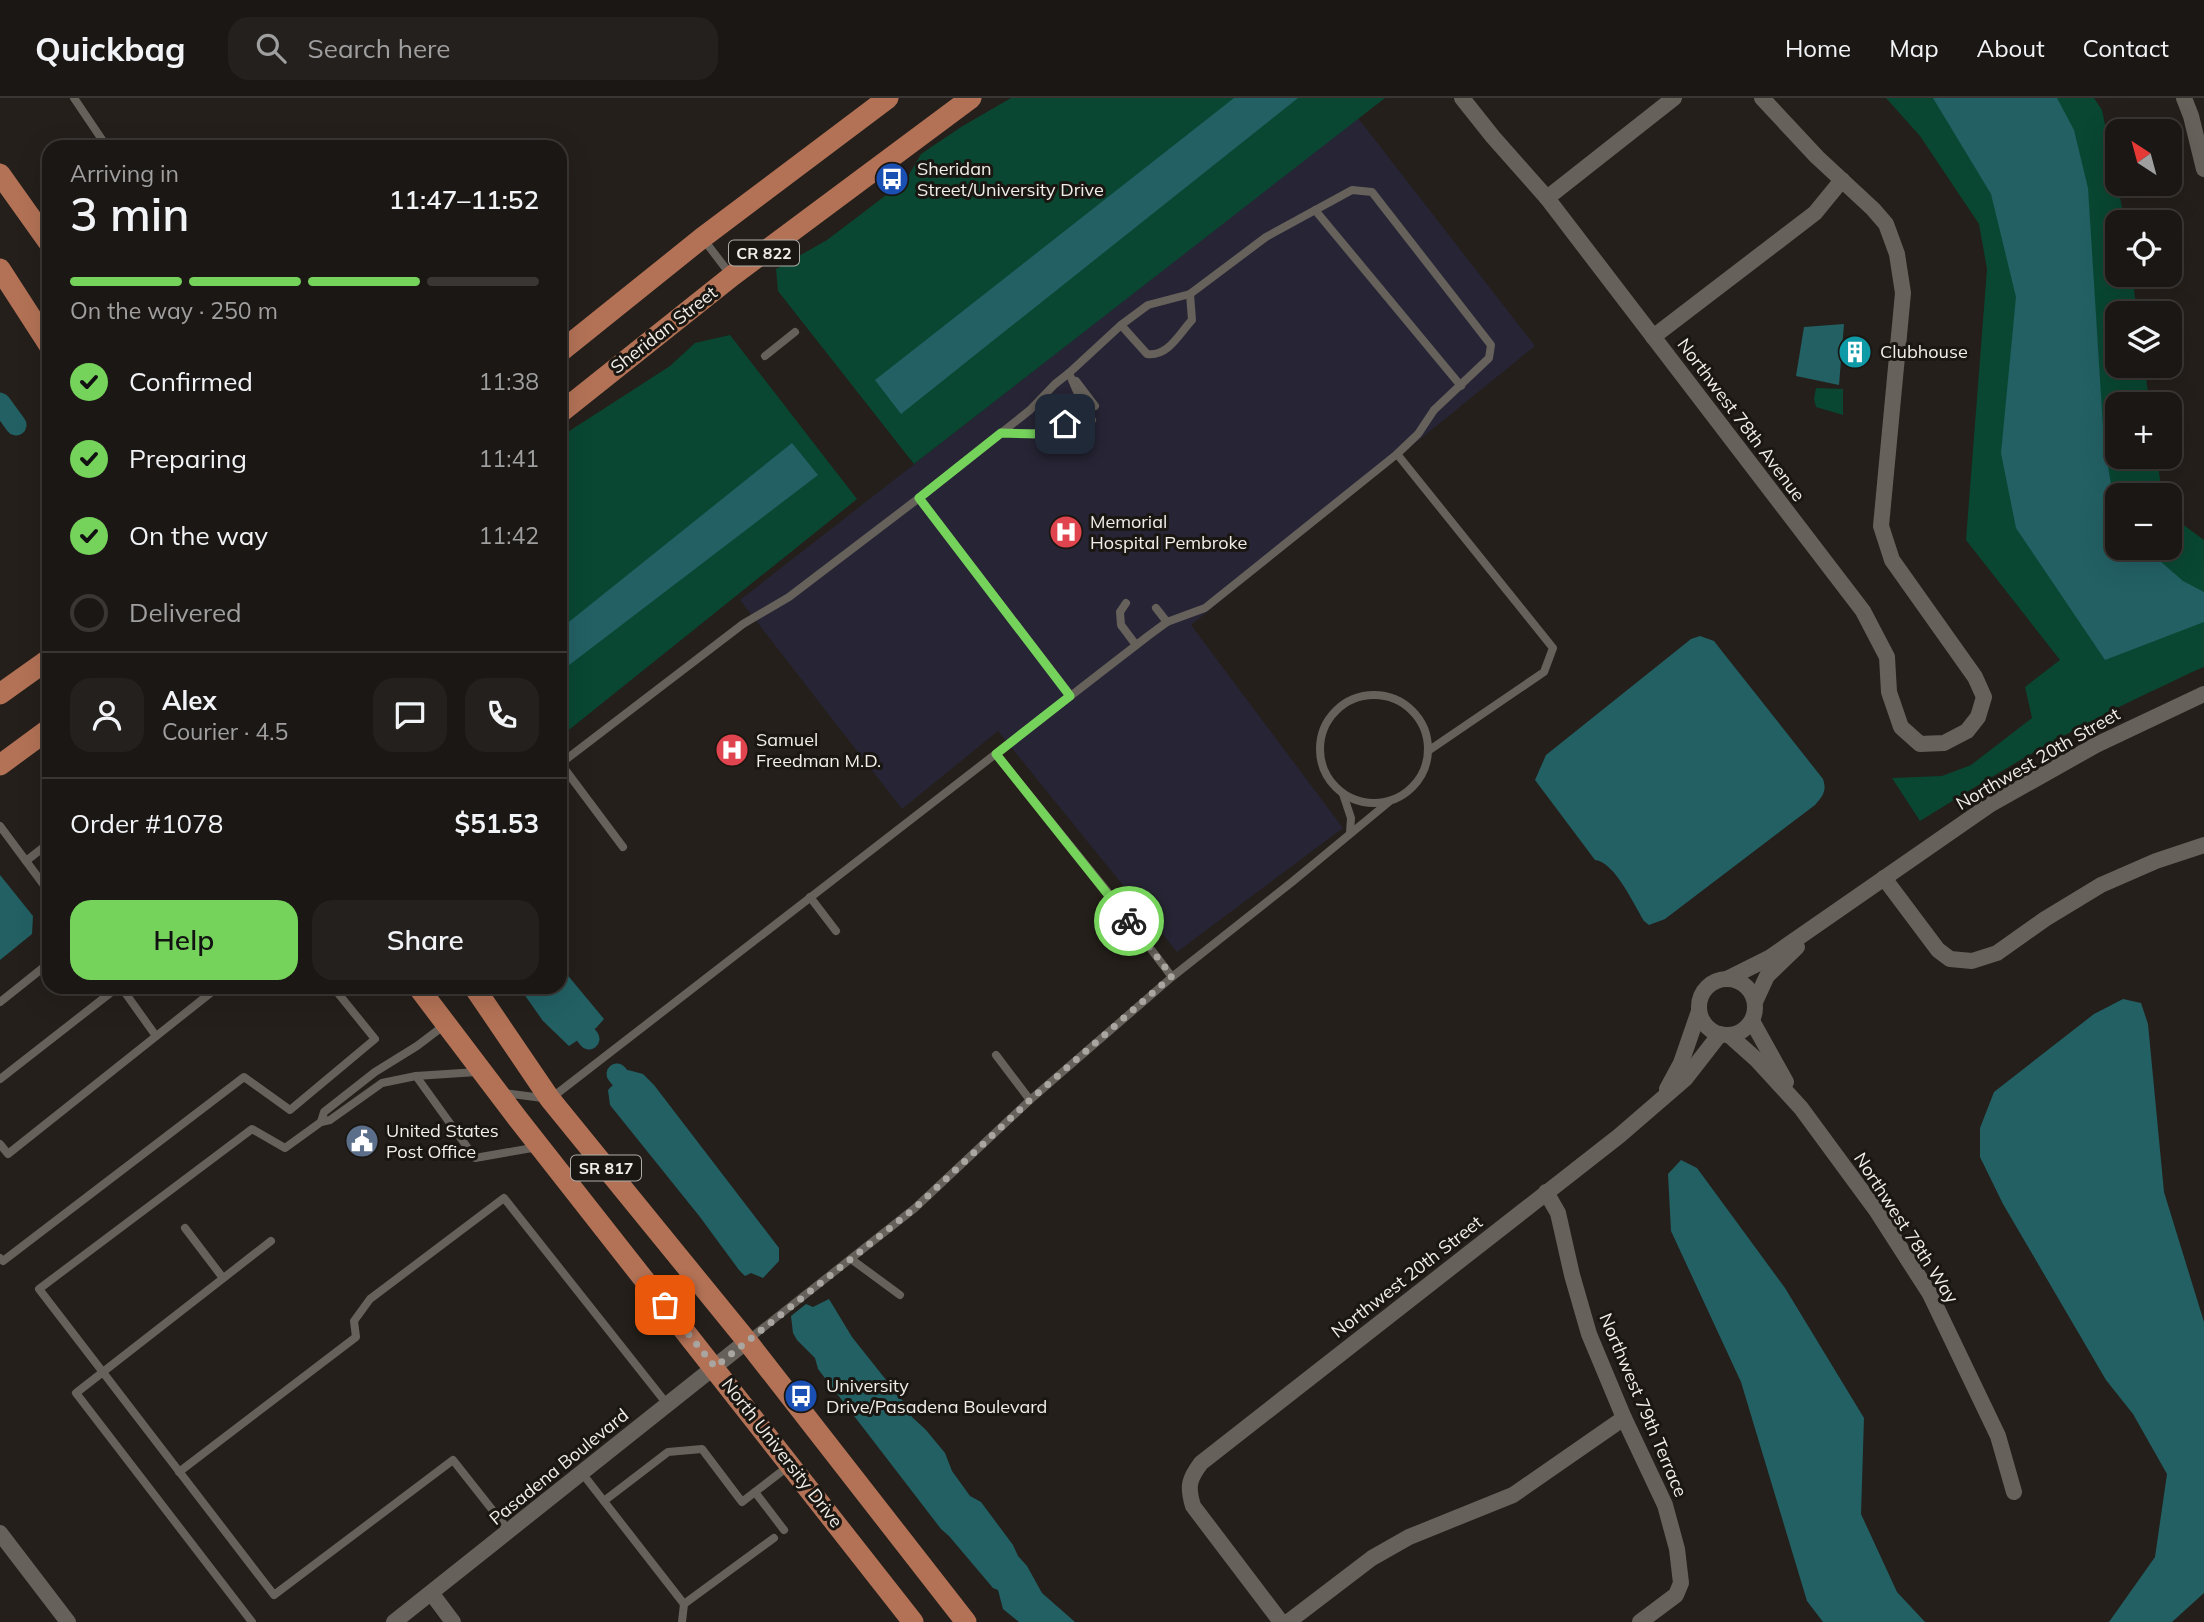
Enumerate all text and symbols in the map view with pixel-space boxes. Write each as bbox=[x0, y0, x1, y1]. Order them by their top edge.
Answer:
search box bbox=[228, 17, 718, 80]
text: Quickbag bbox=[35, 28, 186, 69]
icon: search bbox=[252, 29, 290, 67]
text: Search here bbox=[308, 32, 450, 65]
text: Home bbox=[1785, 33, 1851, 63]
text: Map bbox=[1889, 33, 1939, 63]
text: About bbox=[1977, 33, 2045, 63]
text: Contact bbox=[2083, 33, 2169, 63]
north arrow bbox=[2105, 119, 2182, 196]
map controls bbox=[2105, 119, 2182, 560]
place label: Sheridan Street/University Drive bbox=[917, 157, 1104, 201]
text: Arriving in bbox=[70, 159, 179, 188]
bus stop icon: Sheridan Street/University Drive bbox=[873, 160, 911, 198]
text: 11:47–11:52 bbox=[389, 183, 539, 216]
text: 3 min bbox=[70, 185, 189, 243]
button: locate bbox=[2105, 210, 2182, 287]
road number: CR 822 bbox=[729, 240, 799, 266]
street label: Sheridan Street bbox=[606, 281, 722, 378]
text: On the way · 250 m bbox=[70, 296, 278, 325]
button: layers bbox=[2105, 301, 2182, 378]
building icon: Clubhouse bbox=[1836, 333, 1874, 371]
street label: Northwest 78th Avenue bbox=[1672, 334, 1810, 506]
place label: Clubhouse bbox=[1880, 340, 1968, 363]
icon: check bbox=[70, 363, 108, 401]
text: Confirmed bbox=[129, 365, 253, 398]
text: 11:38 bbox=[479, 367, 539, 396]
button: + bbox=[2105, 392, 2182, 469]
pin bbox=[1035, 394, 1095, 454]
icon: home bbox=[1046, 405, 1084, 443]
icon: check bbox=[70, 440, 108, 478]
text: Preparing bbox=[129, 442, 247, 475]
text: 11:41 bbox=[479, 444, 539, 473]
button: − bbox=[2105, 483, 2182, 560]
place label: Memorial Hospital Pembroke bbox=[1090, 510, 1247, 554]
hospital icon: Memorial Hospital Pembroke bbox=[1047, 513, 1085, 551]
icon: check bbox=[70, 517, 108, 555]
text: On the way bbox=[129, 519, 268, 552]
text: 11:42 bbox=[479, 521, 539, 550]
text: Delivered bbox=[129, 596, 242, 629]
button: person bbox=[70, 678, 144, 752]
button: chat bbox=[373, 678, 447, 752]
button: phone bbox=[465, 678, 539, 752]
text: Alex bbox=[162, 684, 217, 717]
street label: Northwest 20th Street bbox=[1952, 702, 2124, 815]
text: Courier · 4.5 bbox=[162, 717, 288, 746]
place label: Samuel Freedman M.D. bbox=[756, 728, 881, 772]
hospital icon: Samuel Freedman M.D. bbox=[713, 731, 751, 769]
text: Order #1078 bbox=[70, 807, 223, 840]
text: $51.53 bbox=[455, 807, 539, 840]
courier bbox=[1094, 886, 1164, 956]
button: Help bbox=[70, 900, 298, 980]
button: Share bbox=[312, 900, 539, 980]
icon: bike bbox=[1110, 902, 1148, 940]
place label: United States Post Office bbox=[386, 1119, 499, 1163]
public building icon: United States Post Office bbox=[343, 1122, 381, 1160]
street label: Northwest 78th Way bbox=[1849, 1148, 1964, 1308]
road number: SR 817 bbox=[571, 1156, 641, 1180]
street label: Northwest 20th Street bbox=[1326, 1210, 1487, 1343]
pin bbox=[635, 1275, 695, 1335]
icon: bag bbox=[646, 1286, 684, 1324]
street label: Northwest 79th Terrace bbox=[1594, 1309, 1693, 1500]
street label: North University Drive bbox=[717, 1373, 848, 1532]
place label: University Drive/Pasadena Boulevard bbox=[826, 1374, 1047, 1418]
bus stop icon: University Drive/Pasadena Boulevard bbox=[782, 1377, 820, 1415]
street label: Pasadena Boulevard bbox=[484, 1403, 633, 1530]

